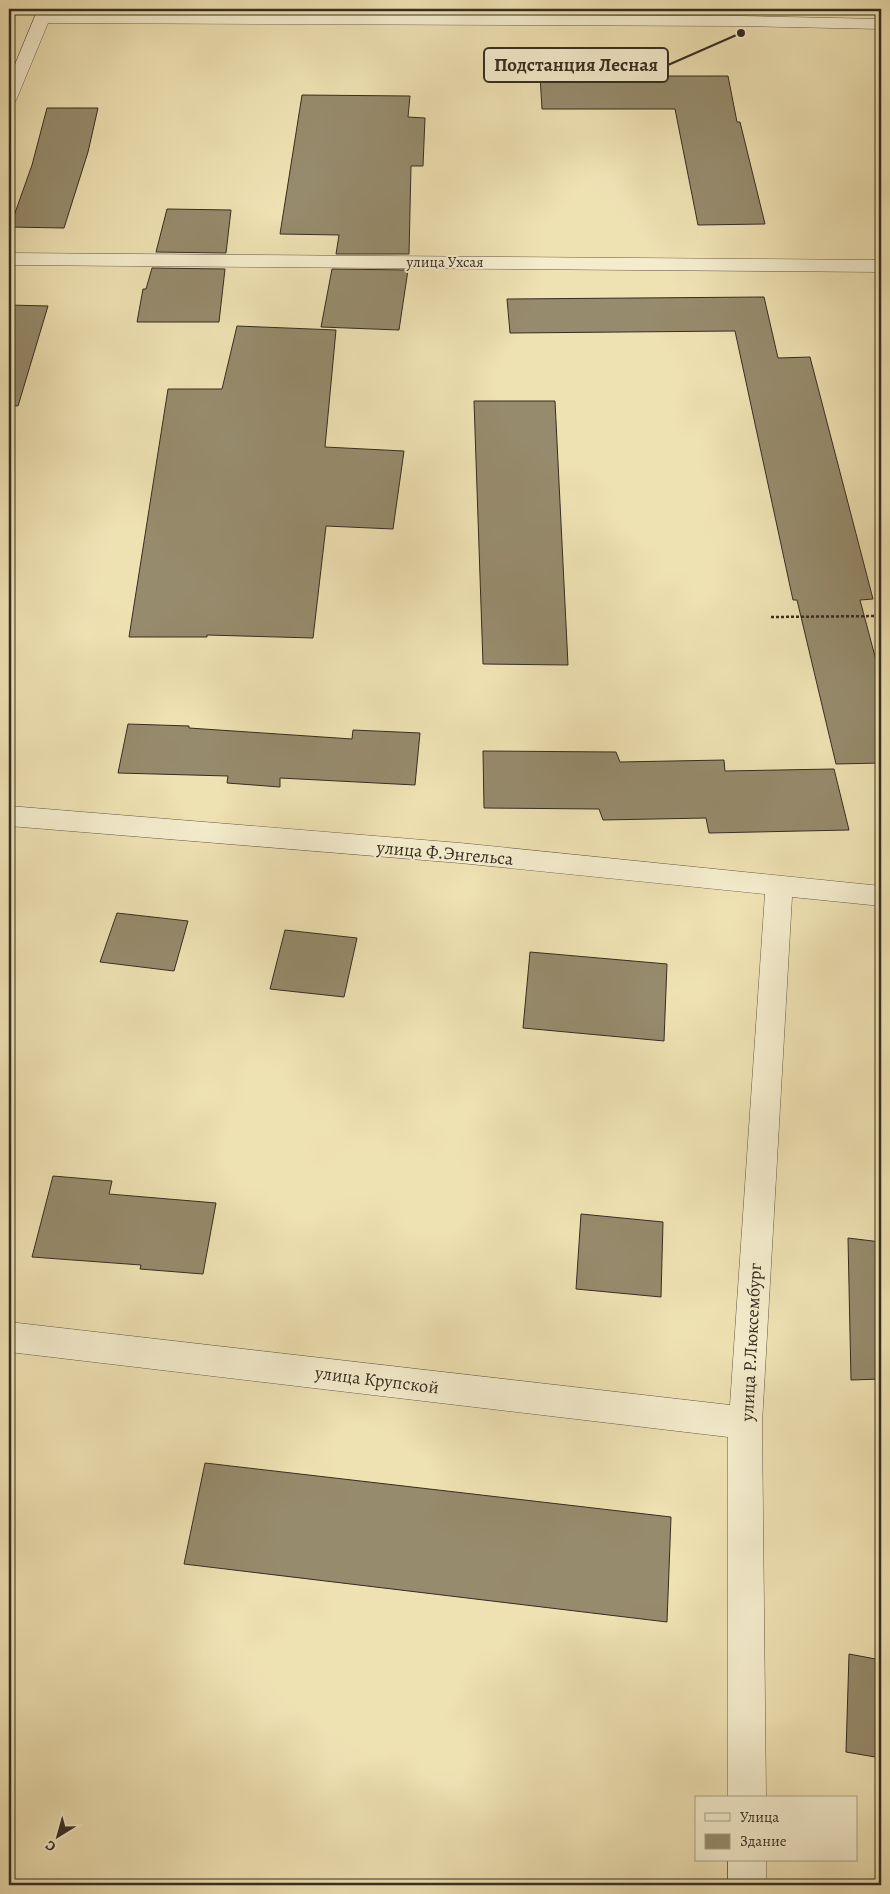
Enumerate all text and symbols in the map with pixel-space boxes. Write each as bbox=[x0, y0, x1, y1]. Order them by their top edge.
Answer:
callout: Подстанция Лесная bbox=[484, 48, 668, 82]
text: Подстанция Лесная bbox=[494, 52, 658, 78]
street label: улица Ухсая bbox=[406, 252, 483, 272]
street label: улица Ф.Энгельса bbox=[375, 835, 515, 871]
street label: улица Р.Люксембург bbox=[735, 1262, 767, 1423]
street label: улица Крупской bbox=[313, 1360, 440, 1400]
legend bbox=[695, 1796, 858, 1862]
text: Улица bbox=[740, 1807, 779, 1827]
north arrow bbox=[32, 1812, 82, 1862]
text: Здание bbox=[740, 1831, 787, 1851]
text: С bbox=[41, 1836, 60, 1856]

